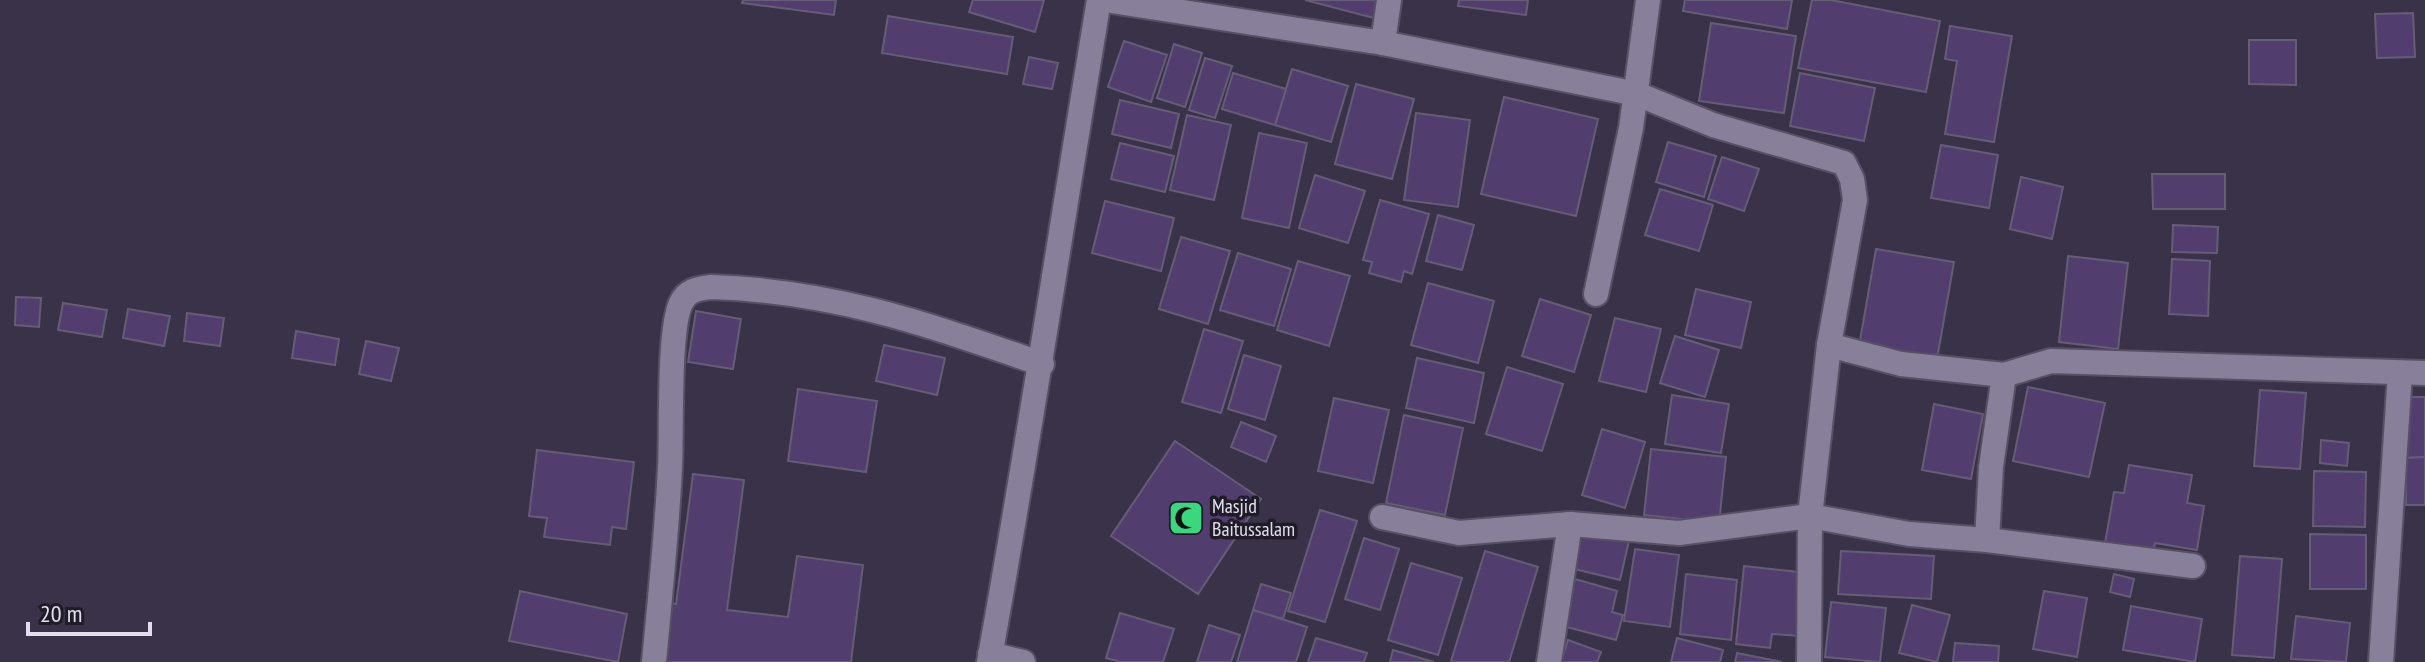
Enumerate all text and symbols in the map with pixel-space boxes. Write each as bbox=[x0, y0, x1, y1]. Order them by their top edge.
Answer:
place label: Masjid Baitussalam bbox=[1212, 493, 1295, 542]
mosque icon: Masjid Baitussalam bbox=[1167, 499, 1205, 537]
scale bar bbox=[28, 586, 150, 636]
text: 20 m bbox=[40, 598, 82, 629]

